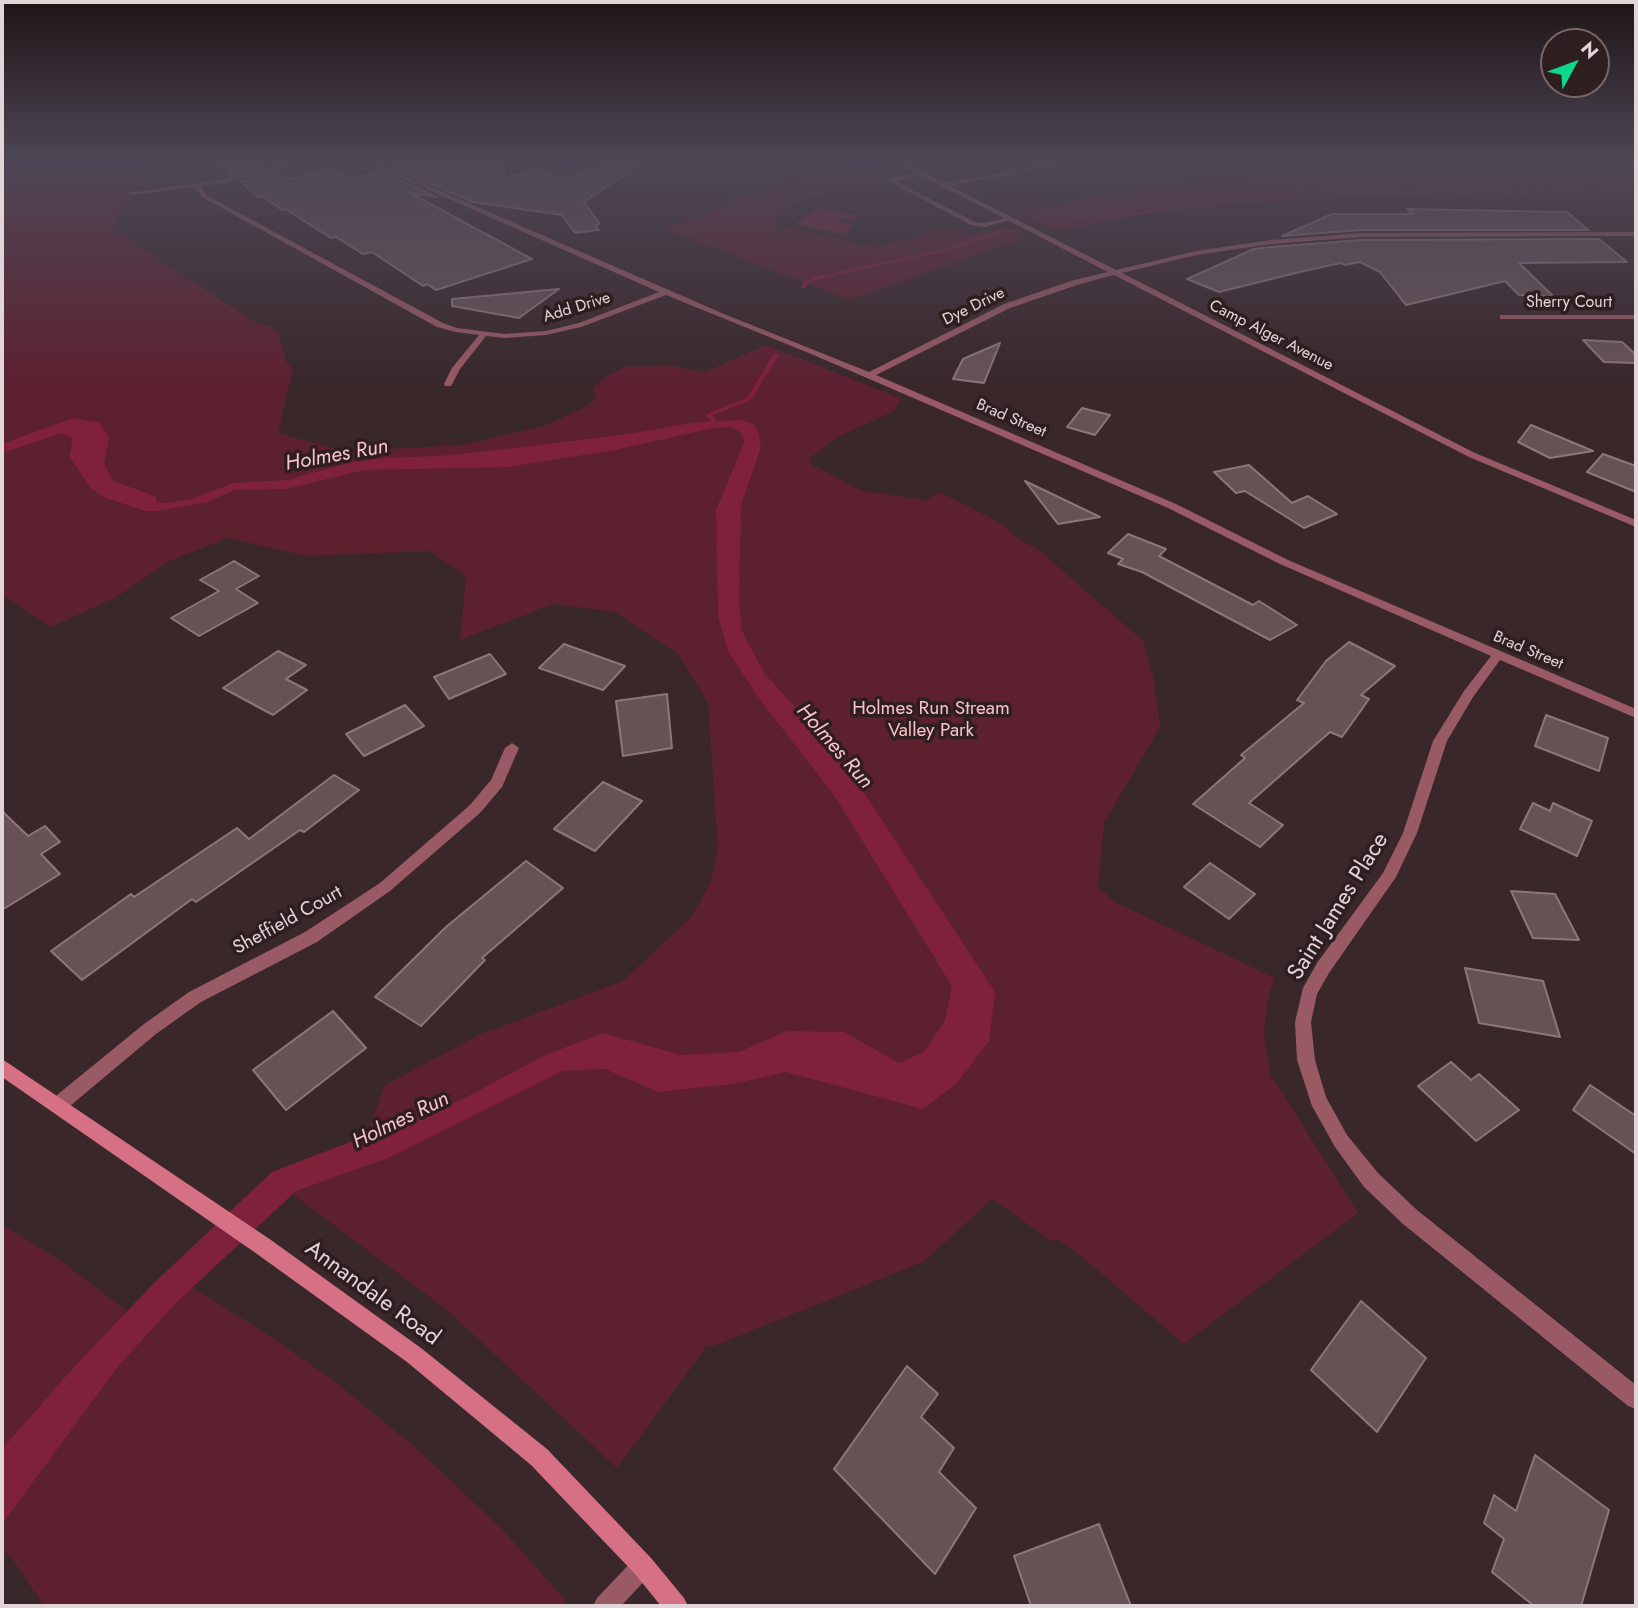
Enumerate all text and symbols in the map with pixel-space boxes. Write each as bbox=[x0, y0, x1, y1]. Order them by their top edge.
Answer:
north arrow bbox=[1540, 28, 1610, 98]
text: N bbox=[1575, 36, 1605, 65]
street label: Dye Drive bbox=[940, 284, 1008, 330]
street label: Add Drive bbox=[541, 289, 613, 327]
street label: Sherry Court bbox=[1526, 293, 1612, 313]
street label: Camp Alger Avenue bbox=[1206, 296, 1336, 376]
street label: Brad Street bbox=[973, 396, 1049, 442]
water label: Holmes Run bbox=[284, 435, 390, 477]
street label: Brad Street bbox=[1490, 628, 1566, 674]
park label: Holmes Run Stream Valley Park bbox=[852, 698, 1010, 742]
water label: Holmes Run bbox=[790, 699, 878, 795]
street label: Saint James Place bbox=[1283, 828, 1395, 986]
street label: Sheffield Court bbox=[230, 882, 346, 960]
water label: Holmes Run bbox=[349, 1087, 453, 1155]
street label: Annandale Road bbox=[299, 1236, 445, 1352]

